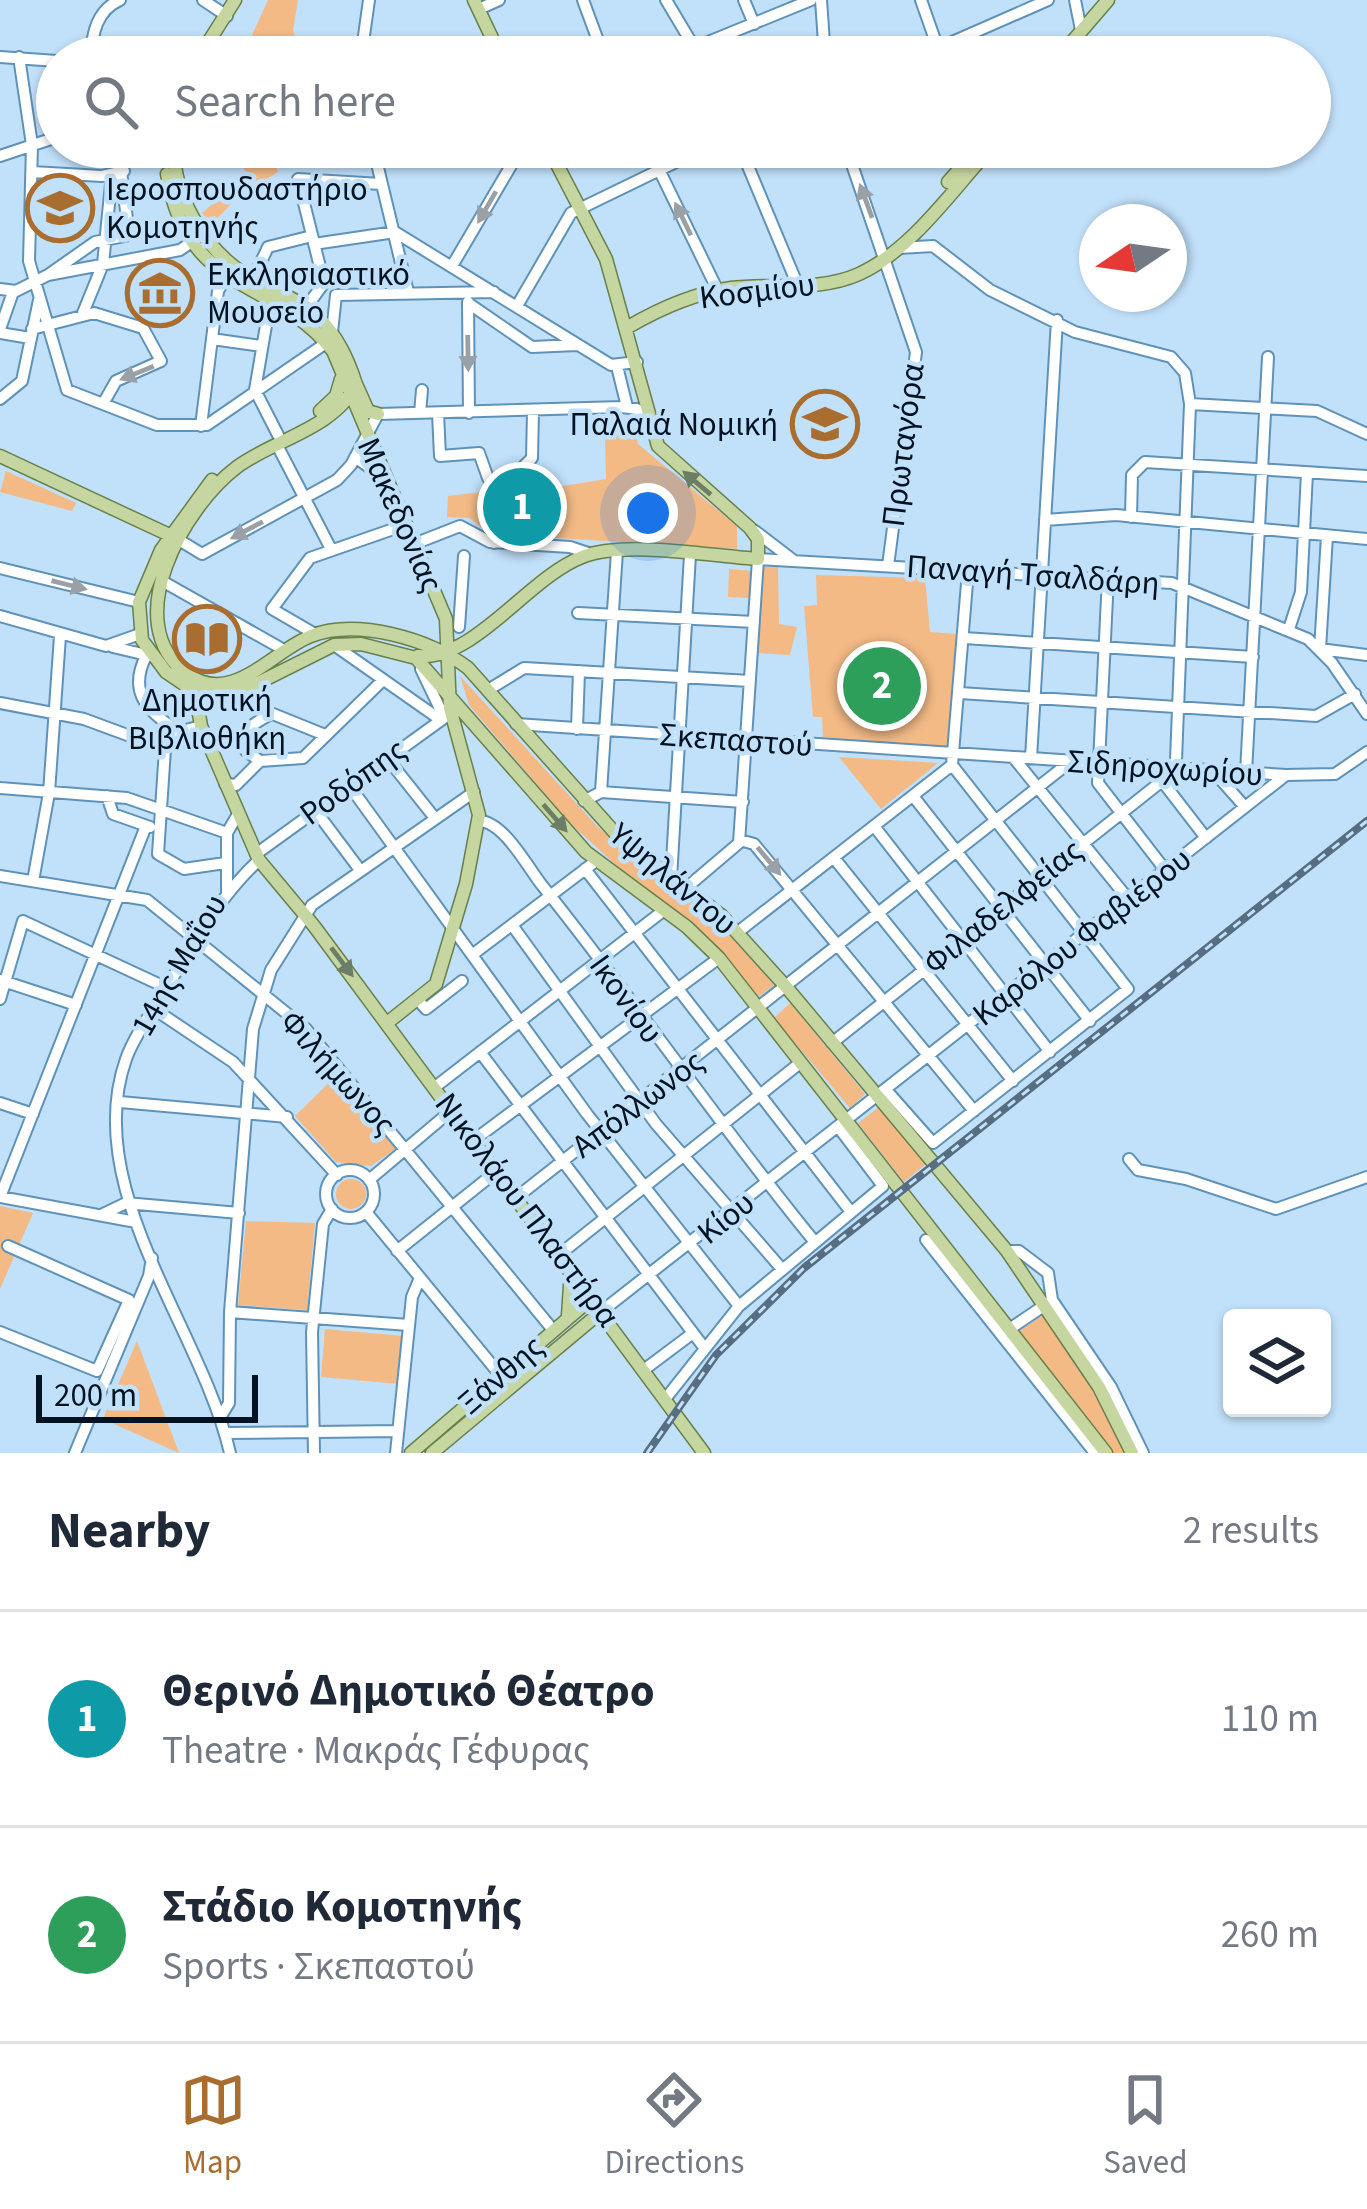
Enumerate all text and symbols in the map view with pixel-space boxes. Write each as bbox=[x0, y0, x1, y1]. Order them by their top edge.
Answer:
search box bbox=[36, 36, 1331, 168]
icon: search bbox=[78, 69, 144, 135]
text: Search here bbox=[174, 70, 396, 134]
place label: Ιεροσπουδαστήριο Κομοτηνής bbox=[106, 166, 368, 251]
school or university icon: Ιεροσπουδαστήριο Κομοτηνής bbox=[25, 173, 95, 243]
one-way arrow bbox=[856, 183, 874, 219]
one-way arrow bbox=[477, 190, 498, 223]
one-way arrow bbox=[673, 201, 693, 236]
north arrow bbox=[1079, 204, 1187, 312]
place label: Εκκλησιαστικό Μουσείο bbox=[207, 251, 410, 336]
museum icon: Εκκλησιαστικό Μουσείο bbox=[125, 258, 195, 328]
street label: Κοσμίου bbox=[697, 261, 817, 321]
one-way arrow bbox=[459, 335, 478, 373]
street label: Πρωταγόρα bbox=[870, 360, 936, 530]
one-way arrow bbox=[118, 364, 154, 383]
school or university icon: Παλαιά Νομική bbox=[790, 389, 860, 459]
place label: Παλαιά Νομική bbox=[570, 401, 778, 448]
street label: Μακεδονίας bbox=[345, 430, 455, 600]
pin: 1 bbox=[483, 462, 561, 552]
one-way arrow bbox=[682, 471, 712, 497]
your location bbox=[618, 483, 678, 543]
one-way arrow bbox=[230, 520, 265, 540]
street label: Παναγή Τσαλδάρη bbox=[905, 543, 1161, 607]
one-way arrow bbox=[51, 576, 88, 595]
library icon: Δημοτική Βιβλιοθήκη bbox=[172, 604, 242, 674]
pin: 2 bbox=[843, 641, 921, 731]
place label: Δημοτική Βιβλιοθήκη bbox=[128, 677, 286, 762]
street label: Σκεπαστού bbox=[658, 711, 814, 769]
street label: Ροδόπης bbox=[290, 727, 416, 837]
street label: Σιδηροχωρίου bbox=[1065, 738, 1265, 798]
one-way arrow bbox=[541, 803, 568, 833]
street label: Υψηλάντου bbox=[598, 811, 747, 946]
street label: Φιλαδελφείας bbox=[913, 828, 1093, 986]
street label: Καρόλου Φαβιέρου bbox=[962, 836, 1202, 1038]
one-way arrow bbox=[755, 846, 781, 876]
street label: 14ης Μαΐου bbox=[119, 885, 239, 1045]
street label: Ικονίου bbox=[578, 945, 674, 1053]
one-way arrow bbox=[329, 947, 353, 978]
street label: Φιλήμωνος bbox=[269, 1000, 407, 1146]
street label: Απόλλωνος bbox=[562, 1039, 714, 1169]
street label: Νικολάου Πλαστήρα bbox=[423, 1083, 631, 1337]
street label: Κίου bbox=[687, 1180, 765, 1256]
map controls bbox=[1223, 1309, 1331, 1417]
button: layers bbox=[1223, 1309, 1331, 1417]
street label: Ξάνθης bbox=[448, 1324, 554, 1426]
scale bar bbox=[36, 1369, 258, 1422]
text: 200 m bbox=[54, 1372, 137, 1419]
text: Nearby bbox=[48, 1495, 210, 1567]
text: 2 results bbox=[1183, 1503, 1319, 1559]
text: Θερινό Δημοτικό Θέατρο bbox=[162, 1659, 655, 1723]
text: 1 bbox=[77, 1691, 97, 1747]
text: 110 m bbox=[1221, 1691, 1319, 1747]
text: Theatre · Μακράς Γέφυρας bbox=[162, 1723, 590, 1779]
text: Στάδιο Κομοτηνής bbox=[162, 1875, 522, 1939]
text: 2 bbox=[77, 1907, 97, 1963]
text: 260 m bbox=[1221, 1907, 1319, 1963]
text: Sports · Σκεπαστού bbox=[162, 1939, 475, 1995]
tab: Map bbox=[180, 2067, 246, 2186]
tab: Directions bbox=[605, 2067, 744, 2186]
tab: Saved bbox=[1103, 2067, 1187, 2186]

